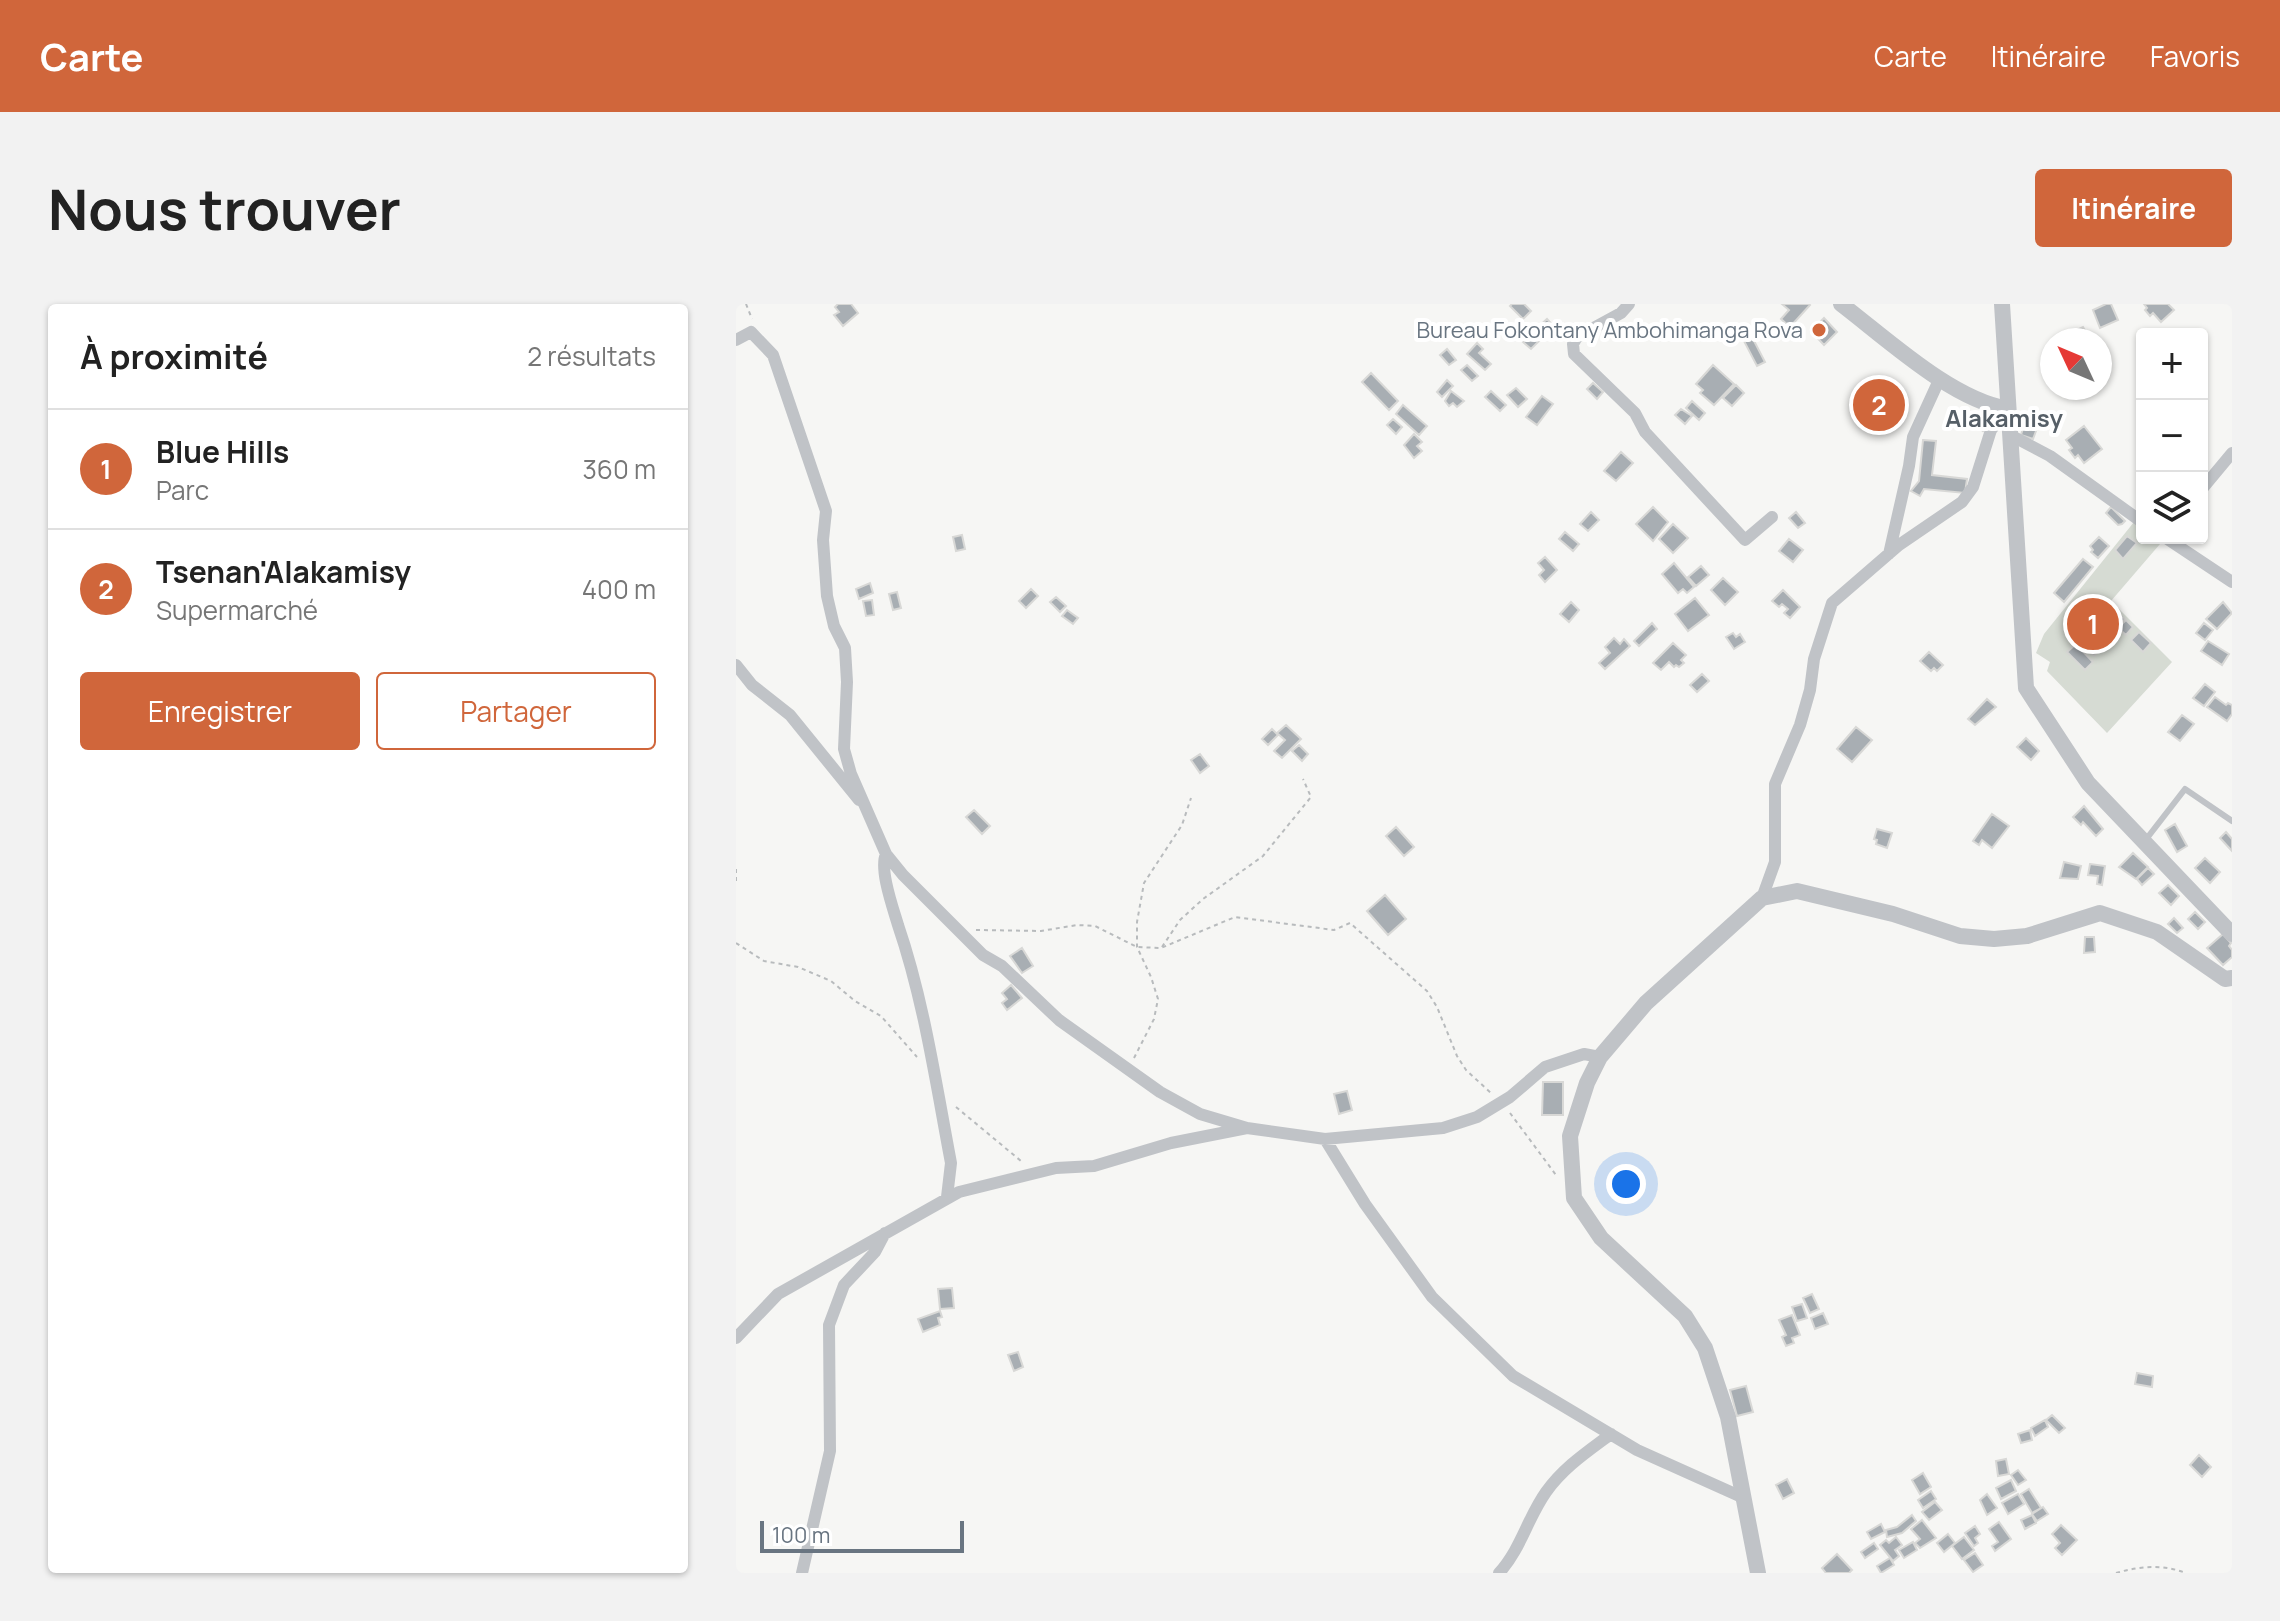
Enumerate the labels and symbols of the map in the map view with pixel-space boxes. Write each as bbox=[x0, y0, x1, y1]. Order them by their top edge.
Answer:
place label: Bureau Fokontany Ambohimanga Rova bbox=[1417, 315, 1803, 345]
marker: Bureau Fokontany Ambohimanga Rova bbox=[1810, 321, 1828, 339]
north arrow bbox=[2040, 328, 2112, 400]
pin: 2 bbox=[1853, 375, 1905, 435]
district label: Alakamisy bbox=[1945, 401, 2063, 434]
pin: 1 bbox=[2067, 594, 2119, 654]
your location bbox=[1606, 1164, 1646, 1204]
scale bar bbox=[760, 1517, 964, 1553]

